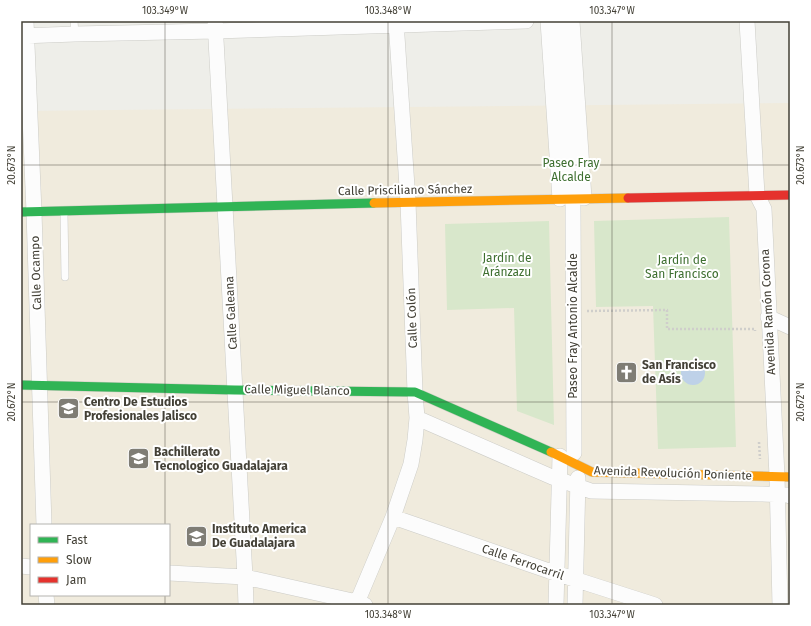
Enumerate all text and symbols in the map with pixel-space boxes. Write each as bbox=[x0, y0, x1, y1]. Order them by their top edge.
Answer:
text: 103.349°W bbox=[142, 5, 189, 17]
text: 103.348°W bbox=[365, 5, 412, 17]
text: 103.347°W bbox=[589, 5, 635, 17]
text: 20.673°N bbox=[6, 145, 18, 185]
text: 20.673°N bbox=[795, 145, 807, 185]
park label: Paseo Fray Alcalde bbox=[543, 156, 600, 184]
street label: Calle Prisciliano Sánchez bbox=[338, 182, 472, 198]
street label: Calle Ocampo bbox=[28, 235, 44, 311]
street label: Avenida Ramón Corona bbox=[758, 249, 778, 375]
park label: Jardín de Aránzazu bbox=[482, 251, 532, 279]
street label: Paseo Fray Antonio Alcalde bbox=[566, 253, 580, 399]
park label: Jardín de San Francisco bbox=[645, 253, 719, 281]
street label: Calle Galeana bbox=[222, 276, 240, 350]
street label: Calle Colón bbox=[404, 287, 420, 349]
place label: San Francisco de Asís bbox=[642, 358, 716, 386]
church icon: San Francisco de Asís bbox=[613, 359, 639, 385]
text: 20.672°N bbox=[6, 382, 18, 422]
street label: Calle Miguel Blanco bbox=[244, 382, 350, 398]
text: 20.672°N bbox=[795, 382, 807, 422]
place label: Centro De Estudios Profesionales Jalisco bbox=[84, 395, 197, 423]
school or university icon: Centro De Estudios Profesionales Jalisco bbox=[55, 396, 81, 422]
place label: Bachillerato Tecnologico Guadalajara bbox=[154, 445, 288, 473]
school or university icon: Bachillerato Tecnologico Guadalajara bbox=[126, 446, 152, 472]
street label: Avenida Revolución Poniente bbox=[594, 463, 752, 483]
place label: Instituto America De Guadalajara bbox=[212, 522, 307, 550]
school or university icon: Instituto America De Guadalajara bbox=[183, 523, 209, 549]
legend bbox=[30, 524, 170, 596]
text: Fast bbox=[66, 533, 88, 547]
street label: Calle Ferrocarril bbox=[480, 541, 566, 583]
text: Slow bbox=[66, 553, 92, 567]
text: Jam bbox=[66, 573, 86, 587]
text: 103.348°W bbox=[365, 609, 412, 621]
text: 103.347°W bbox=[589, 609, 635, 621]

